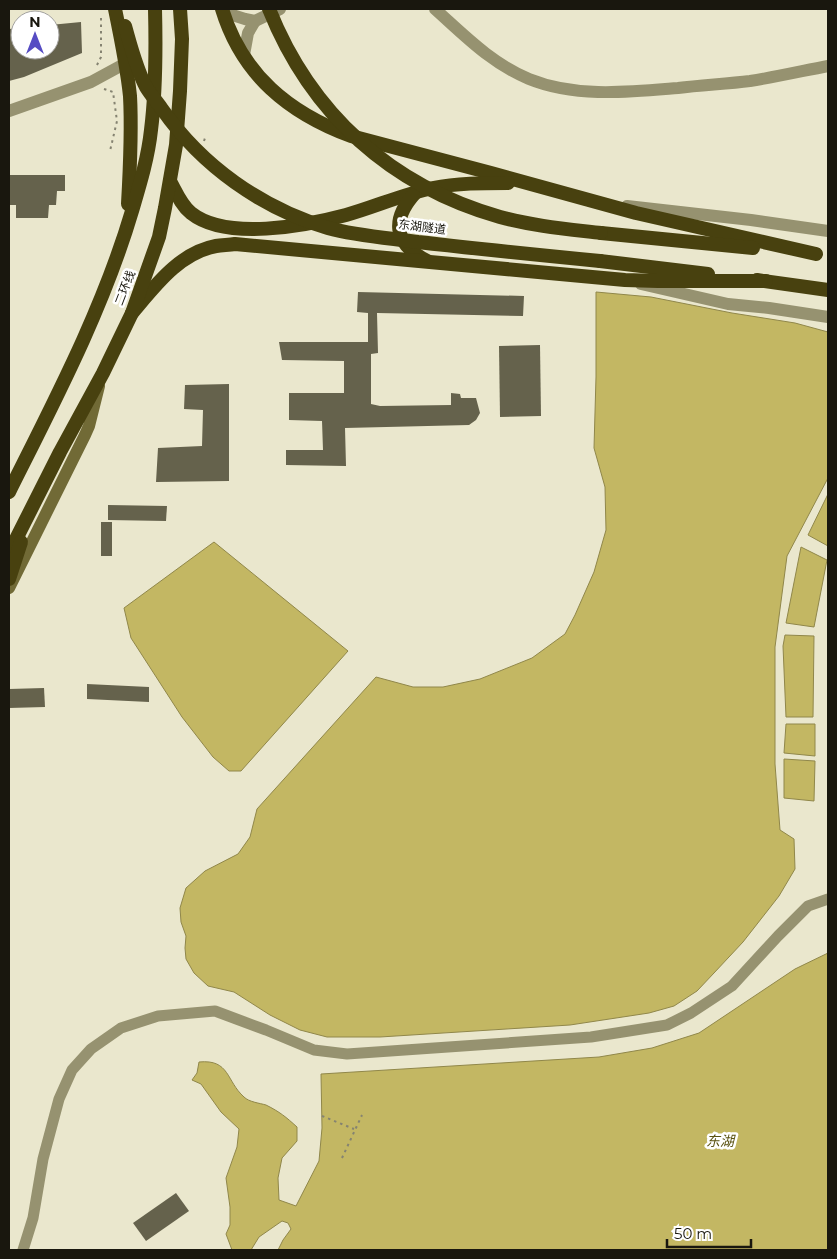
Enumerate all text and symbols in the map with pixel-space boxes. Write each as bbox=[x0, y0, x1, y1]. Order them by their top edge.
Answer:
north arrow bbox=[10, 10, 60, 60]
text: N bbox=[29, 13, 41, 31]
street label: 东湖隧道 bbox=[397, 216, 447, 237]
street label: 二环线 bbox=[111, 268, 138, 307]
water label: 东湖 bbox=[706, 1132, 736, 1150]
scale bar bbox=[667, 1216, 751, 1248]
text: 50 m bbox=[674, 1224, 712, 1243]

